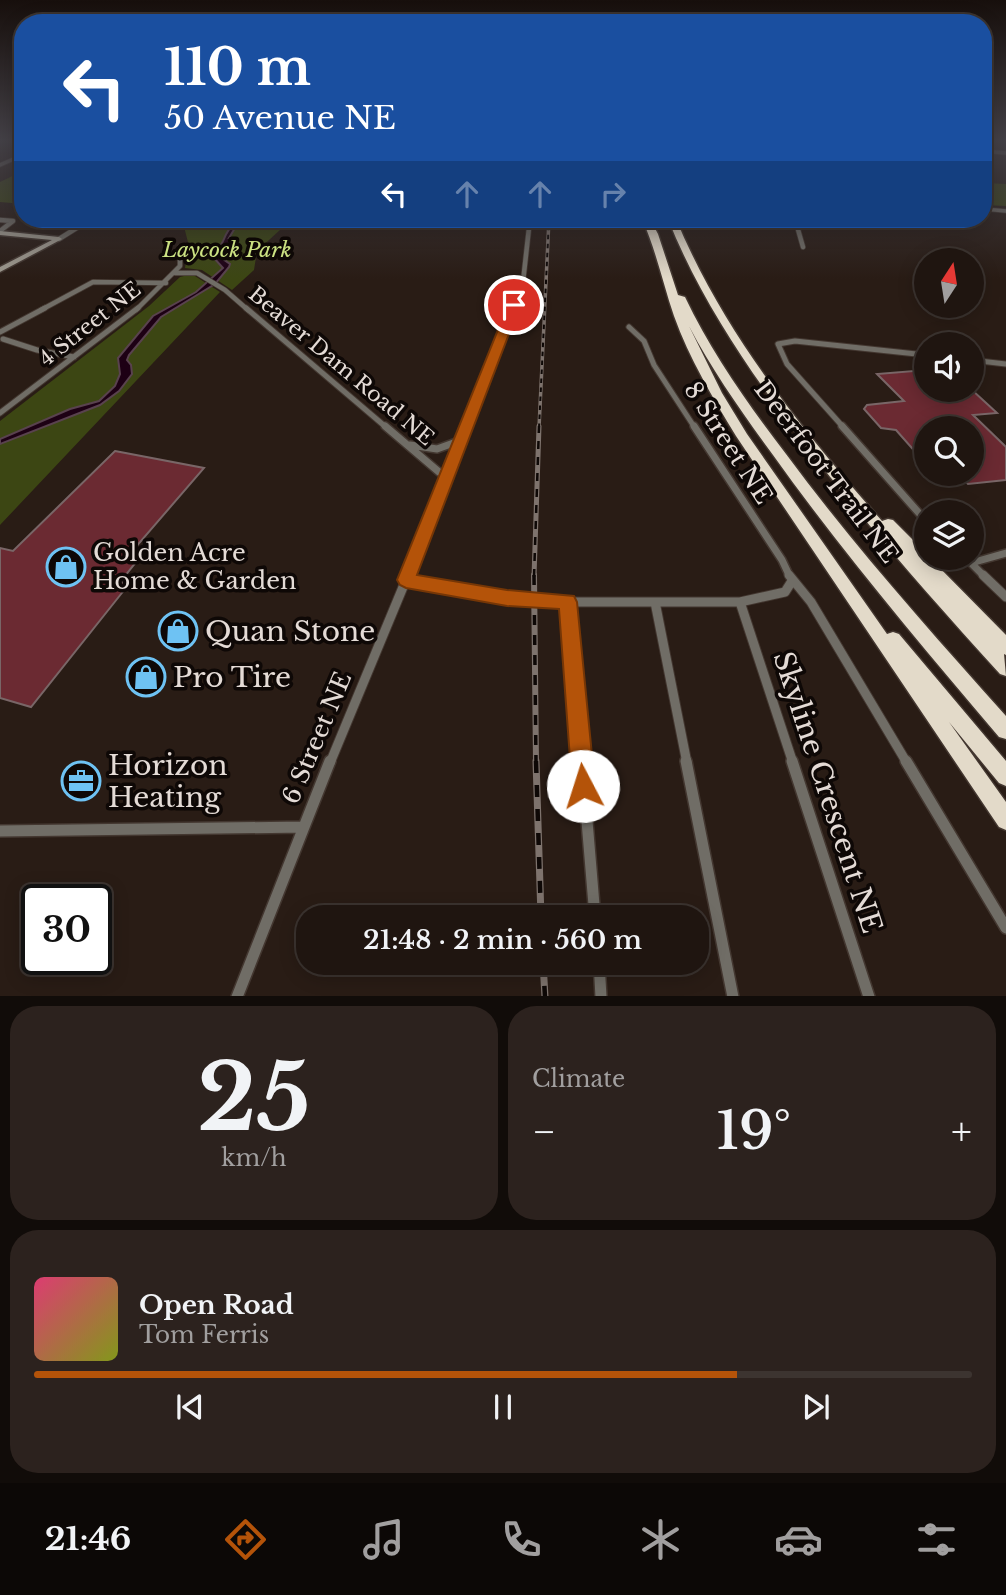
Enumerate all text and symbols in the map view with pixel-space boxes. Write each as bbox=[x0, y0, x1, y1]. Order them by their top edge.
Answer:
text: 110 m bbox=[164, 37, 311, 98]
icon: left bbox=[49, 42, 140, 133]
text: 50 Avenue NE bbox=[164, 98, 396, 138]
icon: left bbox=[375, 175, 413, 213]
icon: ahead bbox=[448, 175, 486, 213]
icon: ahead bbox=[521, 175, 559, 213]
icon: right bbox=[594, 175, 632, 213]
park label: Laycock Park bbox=[161, 237, 292, 263]
north arrow bbox=[914, 248, 984, 318]
map controls bbox=[914, 248, 984, 570]
pin bbox=[484, 275, 544, 335]
street label: 4 Street NE bbox=[34, 276, 146, 372]
street label: Beaver Dam Road NE bbox=[243, 281, 439, 451]
icon: arrive bbox=[495, 286, 533, 324]
button: sound bbox=[914, 332, 984, 402]
street label: Deerfoot Trail NE bbox=[748, 375, 904, 569]
street label: 8 Street NE bbox=[678, 376, 779, 509]
button: search bbox=[914, 416, 984, 486]
button: layers bbox=[914, 500, 984, 570]
place label: Golden Acre Home & Garden bbox=[93, 538, 296, 595]
shop icon: Golden Acre Home & Garden bbox=[45, 546, 87, 588]
shop icon: Quan Stone bbox=[157, 610, 199, 652]
place label: Quan Stone bbox=[205, 614, 375, 649]
street label: Skyline Crescent NE bbox=[765, 647, 890, 937]
shop icon: Pro Tire bbox=[125, 656, 167, 698]
place label: Pro Tire bbox=[173, 660, 291, 695]
street label: 6 Street NE bbox=[276, 667, 357, 808]
place label: Horizon Heating bbox=[108, 748, 228, 815]
position arrow bbox=[546, 749, 620, 823]
office icon: Horizon Heating bbox=[60, 760, 102, 802]
speed limit sign: 30 bbox=[21, 884, 112, 975]
text: 21:48 · 2 min · 560 m bbox=[363, 924, 642, 956]
text: 25 bbox=[197, 1042, 311, 1155]
text: Climate bbox=[532, 1065, 625, 1093]
text: 19° bbox=[716, 1099, 791, 1163]
text: − bbox=[532, 1108, 556, 1155]
text: + bbox=[951, 1108, 972, 1155]
text: km/h bbox=[221, 1144, 287, 1172]
text: Open Road bbox=[139, 1289, 294, 1321]
text: Tom Ferris bbox=[139, 1321, 269, 1349]
icon: previous bbox=[171, 1388, 209, 1426]
icon: pause bbox=[484, 1388, 522, 1426]
icon: next bbox=[797, 1388, 835, 1426]
icon: directions bbox=[221, 1515, 270, 1564]
icon: music bbox=[359, 1515, 408, 1564]
icon: phone bbox=[497, 1515, 546, 1564]
icon: climate bbox=[636, 1515, 685, 1564]
icon: car bbox=[774, 1515, 823, 1564]
icon: filters bbox=[912, 1515, 961, 1564]
text: 21:46 bbox=[45, 1519, 131, 1559]

